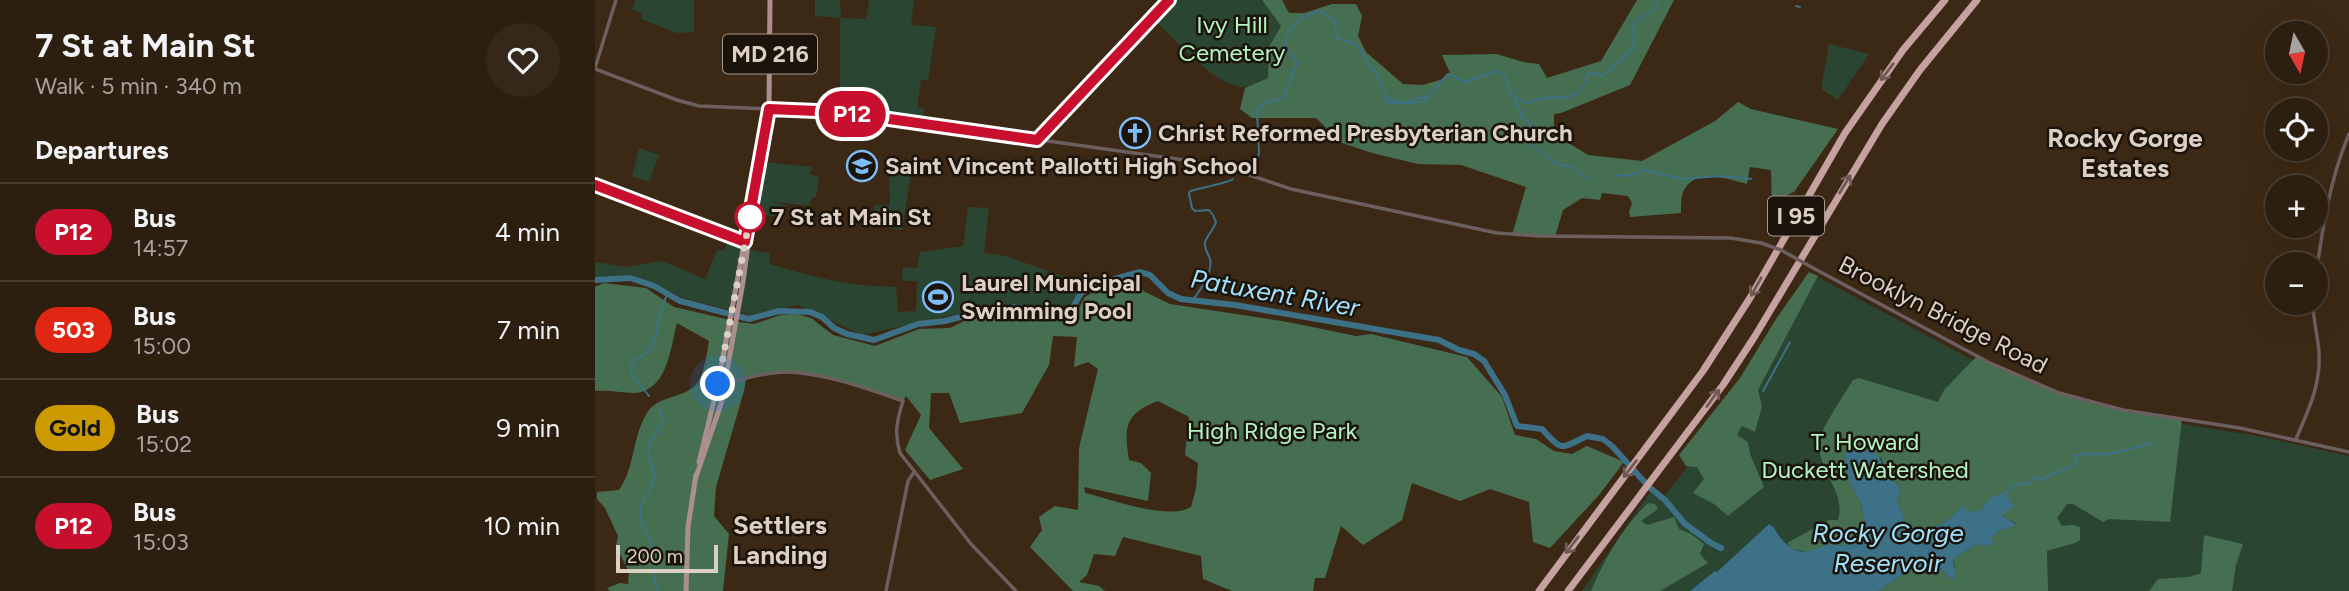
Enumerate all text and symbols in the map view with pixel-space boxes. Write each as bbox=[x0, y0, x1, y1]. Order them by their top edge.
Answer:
park label: Ivy Hill Cemetery bbox=[1179, 10, 1286, 67]
north arrow bbox=[2265, 21, 2327, 84]
map controls bbox=[2265, 21, 2328, 315]
button: heart bbox=[486, 23, 560, 97]
text: 7 St at Main St bbox=[35, 26, 255, 65]
road number: MD 216 bbox=[723, 34, 817, 74]
one-way arrow bbox=[1880, 62, 1894, 81]
text: Walk · 5 min · 340 m bbox=[35, 72, 242, 100]
line badge: P12 bbox=[812, 91, 892, 137]
button: locate bbox=[2265, 98, 2328, 161]
text: P12 bbox=[833, 99, 871, 128]
church icon: Christ Reformed Presbyterian Church bbox=[1118, 116, 1152, 150]
place label: Christ Reformed Presbyterian Church bbox=[1158, 118, 1573, 147]
district label: Rocky Gorge Estates bbox=[2047, 122, 2203, 184]
text: Departures bbox=[35, 134, 169, 166]
school or university icon: Saint Vincent Pallotti High School bbox=[845, 149, 879, 183]
place label: Saint Vincent Pallotti High School bbox=[885, 151, 1258, 180]
one-way arrow bbox=[1839, 174, 1853, 194]
button: + bbox=[2265, 175, 2328, 238]
road number: I 95 bbox=[1768, 196, 1824, 236]
text: Bus bbox=[133, 202, 176, 234]
marker: 7 St at Main St bbox=[735, 202, 765, 232]
place label: 7 St at Main St bbox=[771, 202, 931, 231]
text: 4 min bbox=[495, 216, 560, 248]
text: P12 bbox=[54, 217, 93, 246]
text: 14:57 bbox=[133, 234, 188, 262]
street label: Brooklyn Bridge Road bbox=[1834, 249, 2052, 380]
button: − bbox=[2265, 252, 2328, 315]
water label: Patuxent River bbox=[1188, 262, 1363, 324]
place label: Laurel Municipal Swimming Pool bbox=[961, 268, 1141, 325]
one-way arrow bbox=[1749, 276, 1762, 297]
sports icon: Laurel Municipal Swimming Pool bbox=[921, 280, 955, 314]
text: Bus bbox=[133, 300, 176, 332]
text: 7 min bbox=[497, 314, 560, 346]
text: 503 bbox=[52, 315, 95, 344]
text: 15:00 bbox=[133, 332, 191, 360]
your location bbox=[700, 366, 735, 401]
one-way arrow bbox=[1706, 389, 1720, 408]
text: Bus bbox=[136, 398, 179, 430]
text: 9 min bbox=[496, 412, 560, 444]
text: Gold bbox=[49, 413, 101, 442]
park label: High Ridge Park bbox=[1187, 416, 1358, 445]
park label: T. Howard Duckett Watershed bbox=[1761, 427, 1969, 484]
text: 15:02 bbox=[136, 430, 192, 458]
one-way arrow bbox=[1623, 459, 1638, 478]
text: Bus bbox=[133, 496, 176, 528]
district label: Settlers Landing bbox=[732, 509, 828, 571]
text: 10 min bbox=[484, 510, 560, 542]
text: P12 bbox=[54, 511, 93, 540]
water label: Rocky Gorge Reservoir bbox=[1812, 517, 1964, 579]
text: 15:03 bbox=[133, 528, 189, 556]
one-way arrow bbox=[1565, 535, 1579, 554]
scale bar bbox=[616, 542, 717, 574]
text: 200 m bbox=[627, 545, 683, 568]

